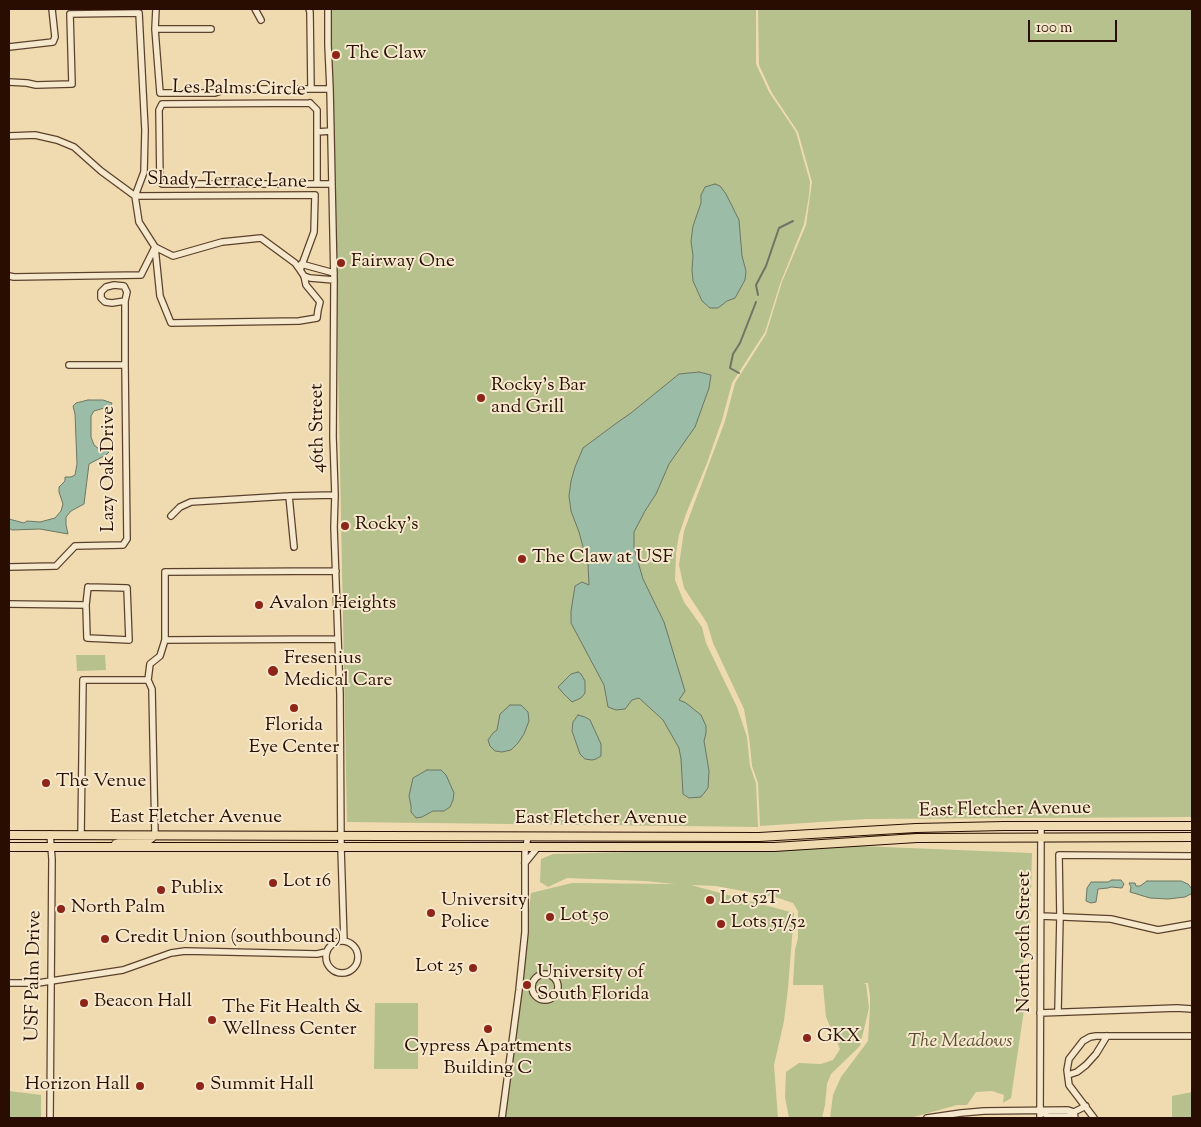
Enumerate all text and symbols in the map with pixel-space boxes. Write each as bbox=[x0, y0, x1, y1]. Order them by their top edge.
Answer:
scale bar bbox=[1031, 10, 1120, 42]
text: 100 m bbox=[1036, 18, 1072, 39]
place label: The Claw bbox=[346, 44, 427, 66]
marker: The Claw bbox=[330, 49, 342, 61]
street label: Les Palms Circle bbox=[172, 77, 306, 103]
street label: Shady Terrace Lane bbox=[147, 169, 307, 195]
place label: Fairway One bbox=[351, 252, 455, 274]
marker: Fairway One bbox=[335, 257, 347, 269]
place label: Rocky's Bar and Grill bbox=[491, 376, 586, 420]
street label: 46th Street bbox=[307, 383, 331, 473]
marker: Rocky's Bar and Grill bbox=[475, 392, 487, 404]
street label: Lazy Oak Drive bbox=[99, 406, 121, 532]
place label: Rocky's bbox=[355, 515, 418, 537]
marker: Rocky's bbox=[339, 520, 351, 532]
place label: The Claw at USF bbox=[532, 548, 673, 570]
marker: The Claw at USF bbox=[516, 553, 528, 565]
place label: Avalon Heights bbox=[269, 594, 396, 616]
marker: Avalon Heights bbox=[253, 599, 265, 611]
place label: Fresenius Medical Care bbox=[284, 649, 392, 693]
marker: Fresenius Medical Care bbox=[266, 664, 280, 678]
marker: Florida Eye Center bbox=[288, 702, 300, 714]
place label: Florida Eye Center bbox=[249, 716, 339, 760]
place label: The Venue bbox=[56, 772, 146, 794]
marker: The Venue bbox=[40, 777, 52, 789]
street label: East Fletcher Avenue bbox=[919, 798, 1091, 824]
street label: East Fletcher Avenue bbox=[110, 808, 282, 830]
street label: East Fletcher Avenue bbox=[515, 809, 687, 831]
street label: North 50th Street bbox=[1015, 871, 1037, 1013]
place label: Lot 16 bbox=[283, 872, 331, 894]
marker: Lot 16 bbox=[267, 877, 279, 889]
place label: Publix bbox=[171, 879, 224, 901]
marker: Publix bbox=[155, 884, 167, 896]
place label: Lot 52T bbox=[720, 889, 779, 911]
place label: University Police bbox=[441, 891, 527, 935]
marker: Lot 52T bbox=[704, 894, 716, 906]
place label: North Palm bbox=[71, 898, 165, 920]
marker: North Palm bbox=[55, 903, 67, 915]
place label: Lot 50 bbox=[560, 906, 609, 928]
marker: University Police bbox=[425, 907, 437, 919]
street label: USF Palm Drive bbox=[22, 910, 48, 1042]
marker: Lot 50 bbox=[544, 911, 556, 923]
place label: Lots 51/52 bbox=[731, 913, 806, 935]
marker: Lots 51/52 bbox=[715, 918, 727, 930]
place label: Credit Union (southbound) bbox=[115, 928, 341, 950]
marker: Credit Union (southbound) bbox=[99, 933, 111, 945]
place label: Lot 25 bbox=[415, 957, 463, 979]
marker: Lot 25 bbox=[467, 962, 479, 974]
place label: University of South Florida bbox=[537, 963, 649, 1007]
marker: University of South Florida bbox=[521, 979, 533, 991]
place label: Beacon Hall bbox=[94, 992, 192, 1014]
marker: Beacon Hall bbox=[78, 997, 90, 1009]
place label: The Fit Health & Wellness Center bbox=[222, 998, 363, 1042]
marker: The Fit Health & Wellness Center bbox=[206, 1014, 218, 1026]
marker: Cypress Apartments Building C bbox=[482, 1023, 494, 1035]
place label: GKX bbox=[817, 1027, 861, 1049]
marker: GKX bbox=[801, 1032, 813, 1044]
park label: The Meadows bbox=[908, 1032, 1012, 1054]
place label: Cypress Apartments Building C bbox=[404, 1037, 572, 1081]
place label: Horizon Hall bbox=[25, 1075, 130, 1097]
place label: Summit Hall bbox=[210, 1075, 314, 1097]
marker: Horizon Hall bbox=[134, 1080, 146, 1092]
marker: Summit Hall bbox=[194, 1080, 206, 1092]

